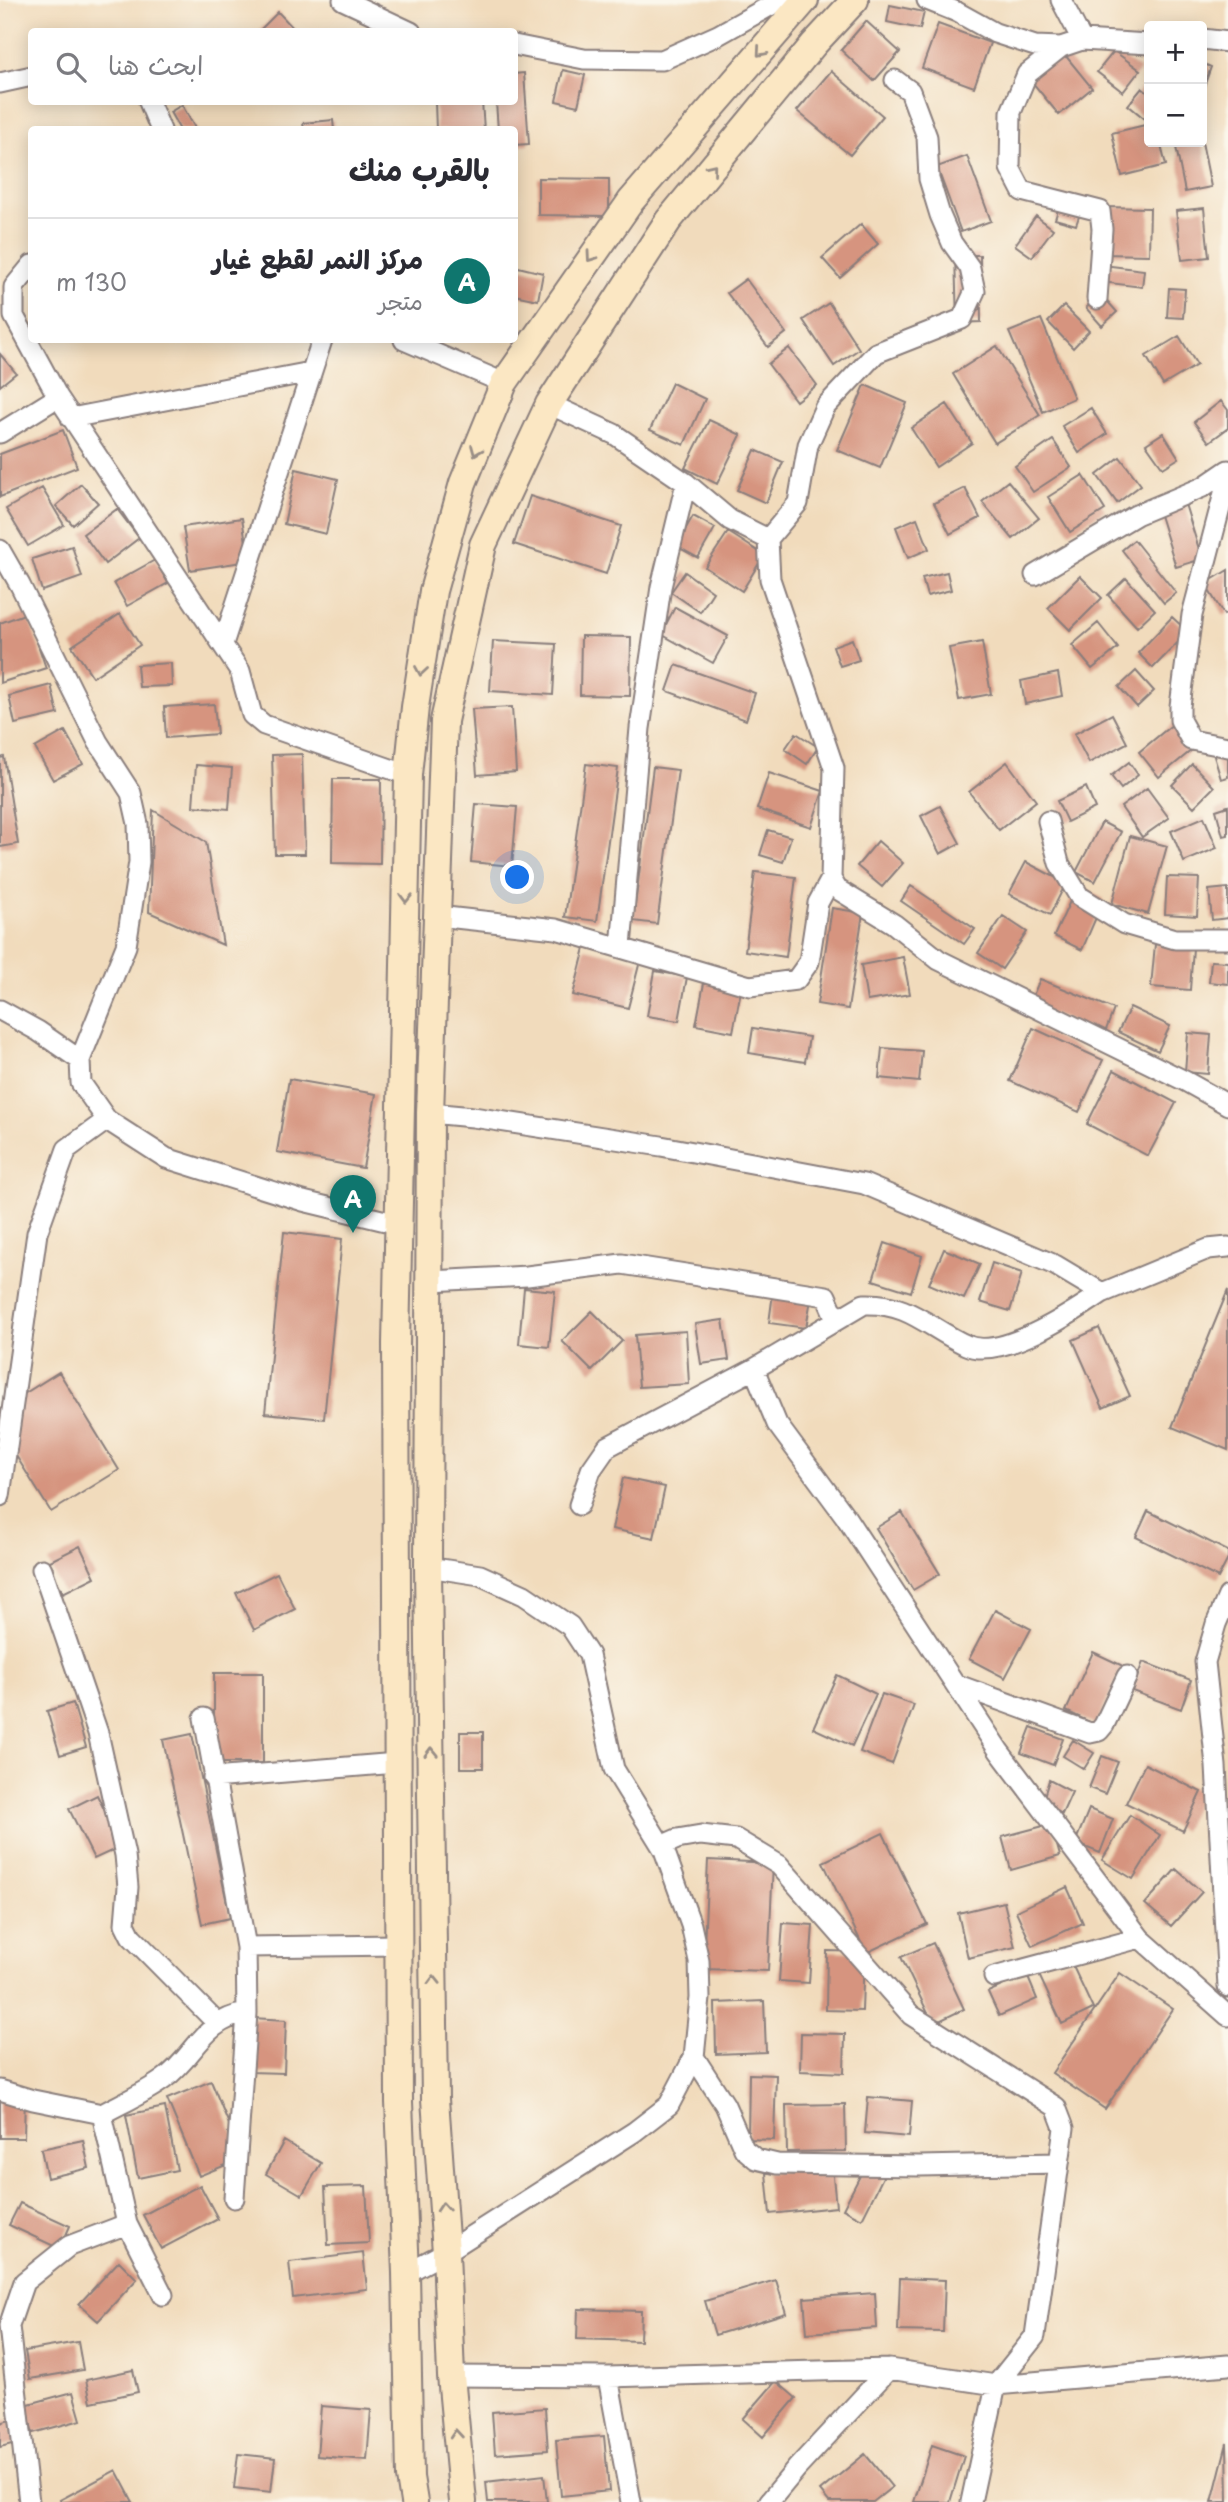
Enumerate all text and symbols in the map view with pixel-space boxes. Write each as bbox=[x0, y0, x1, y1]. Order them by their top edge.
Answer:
map controls bbox=[1144, 21, 1207, 147]
button: + bbox=[1144, 21, 1207, 84]
search box bbox=[28, 28, 518, 105]
one-way arrow bbox=[757, 44, 769, 57]
text: ابحث هنا bbox=[108, 45, 203, 84]
icon: search bbox=[52, 48, 90, 86]
button: − bbox=[1144, 84, 1207, 147]
text: بالقرب منك bbox=[349, 146, 490, 191]
one-way arrow bbox=[704, 164, 716, 177]
text: مركز النمر لقطع غيار bbox=[212, 239, 423, 278]
one-way arrow bbox=[587, 249, 600, 262]
text: 130 m bbox=[56, 264, 127, 299]
text: A bbox=[458, 264, 476, 299]
text: متجر bbox=[378, 283, 423, 318]
one-way arrow bbox=[470, 444, 484, 456]
one-way arrow bbox=[413, 665, 428, 677]
your location bbox=[500, 860, 534, 894]
one-way arrow bbox=[398, 893, 414, 904]
pin: A bbox=[330, 1175, 376, 1233]
one-way arrow bbox=[423, 1747, 439, 1757]
one-way arrow bbox=[426, 1974, 441, 1985]
one-way arrow bbox=[436, 2201, 451, 2212]
one-way arrow bbox=[449, 2428, 464, 2439]

